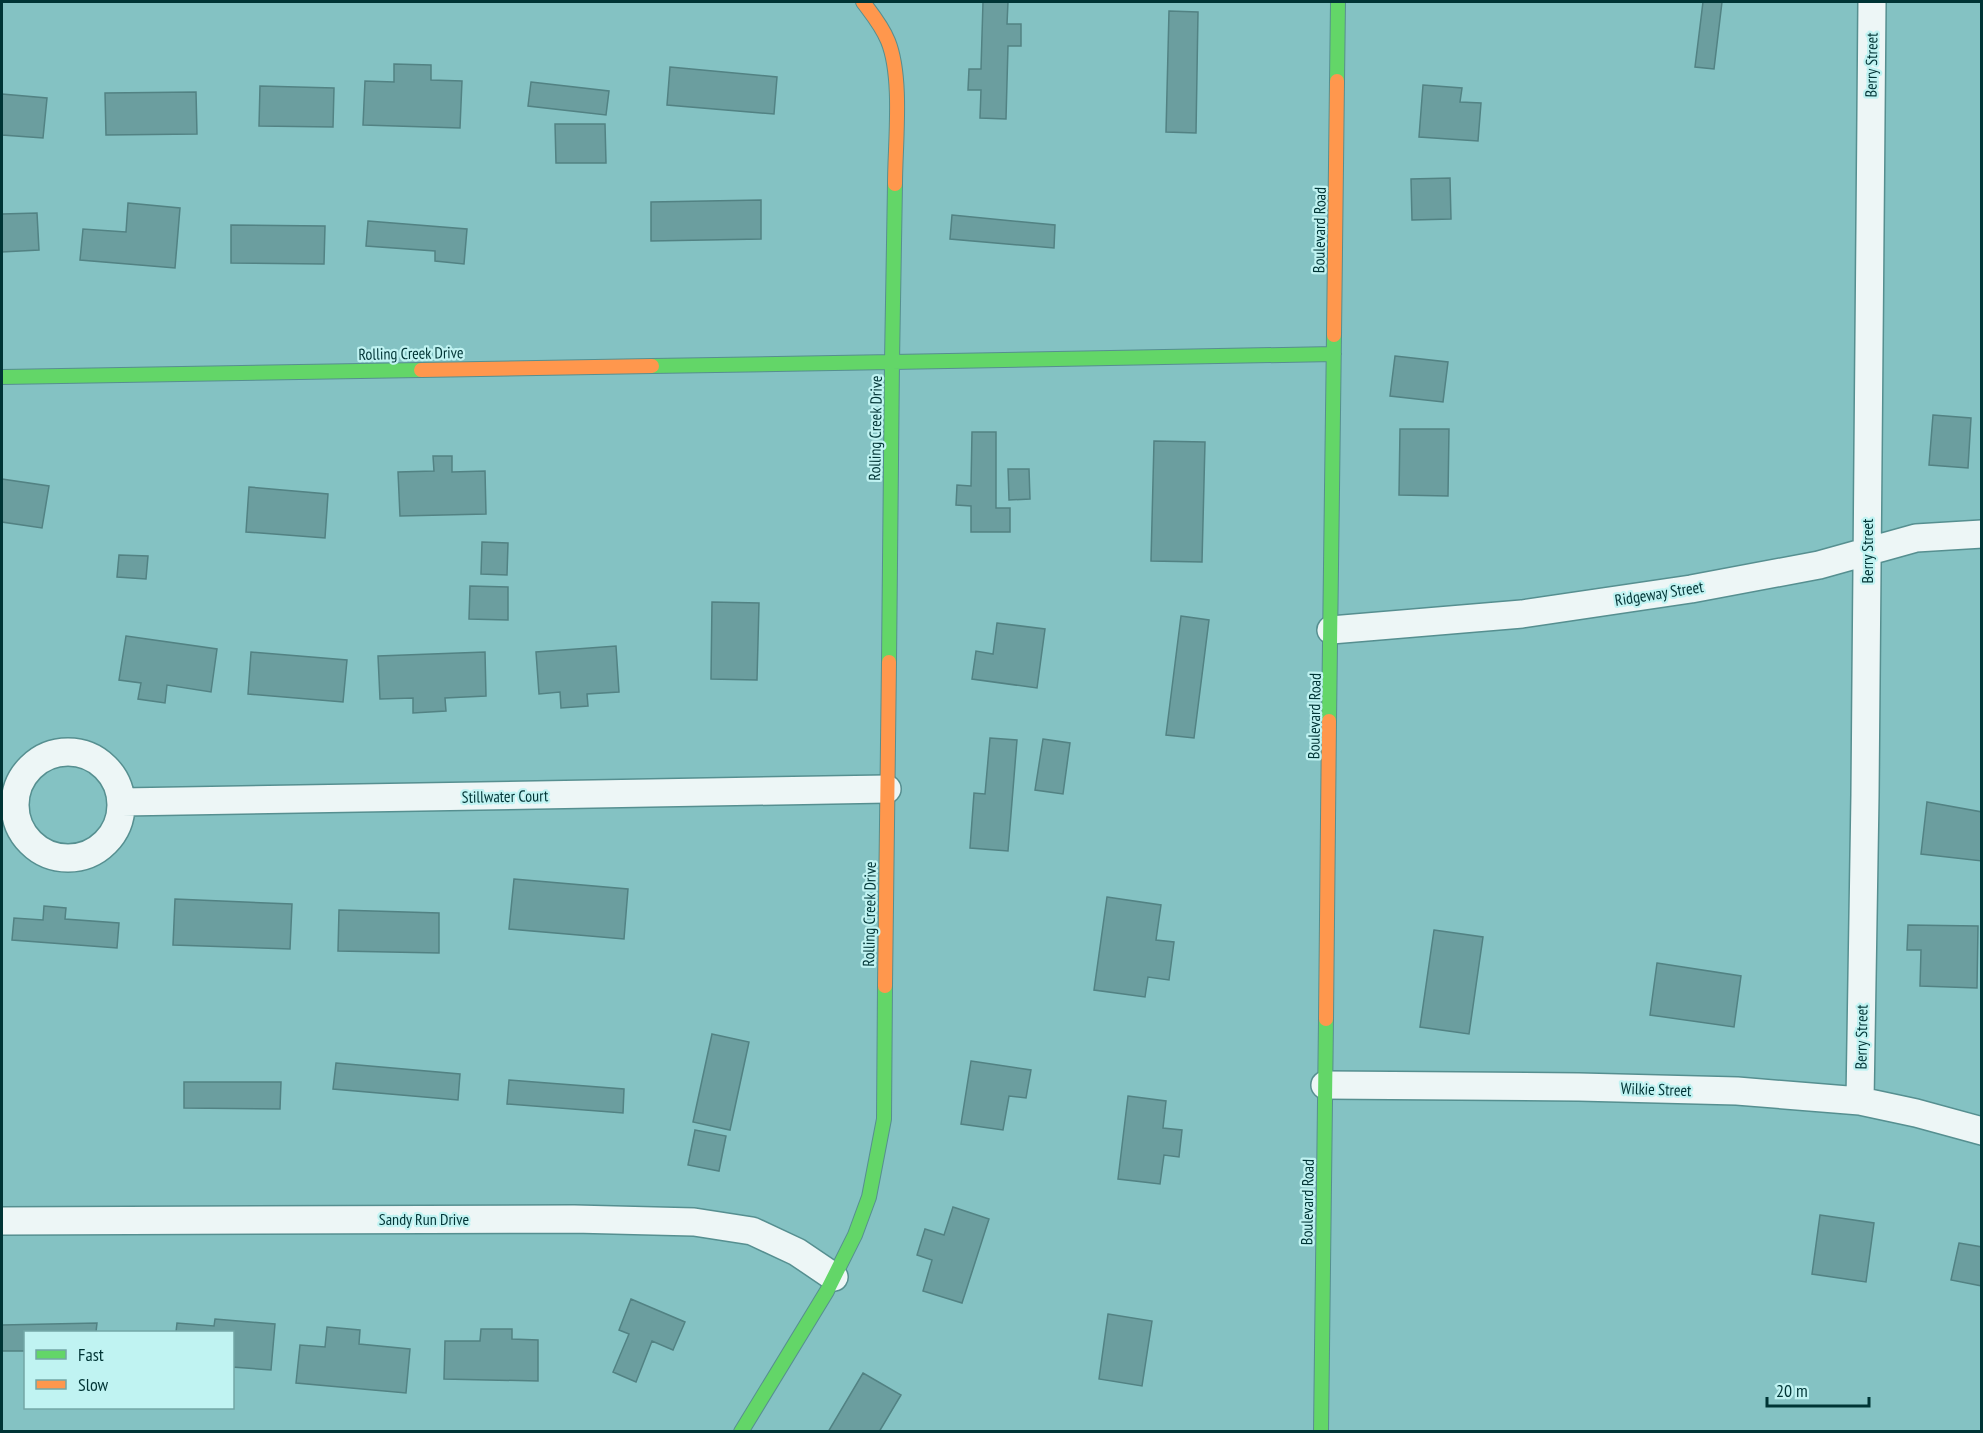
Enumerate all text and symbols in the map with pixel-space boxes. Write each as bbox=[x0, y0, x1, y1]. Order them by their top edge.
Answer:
street label: Berry Street bbox=[1860, 32, 1882, 98]
street label: Boulevard Road bbox=[1308, 187, 1330, 273]
street label: Rolling Creek Drive bbox=[358, 342, 464, 364]
street label: Rolling Creek Drive bbox=[864, 375, 886, 481]
street label: Berry Street bbox=[1857, 518, 1877, 583]
street label: Ridgeway Street bbox=[1613, 576, 1705, 610]
street label: Boulevard Road bbox=[1303, 673, 1325, 759]
street label: Stillwater Court bbox=[462, 785, 549, 807]
street label: Rolling Creek Drive bbox=[858, 861, 880, 967]
street label: Berry Street bbox=[1850, 1004, 1872, 1070]
street label: Wilkie Street bbox=[1620, 1078, 1692, 1100]
street label: Boulevard Road bbox=[1296, 1159, 1318, 1245]
street label: Sandy Run Drive bbox=[379, 1209, 469, 1229]
legend bbox=[24, 1331, 234, 1409]
text: Fast bbox=[78, 1343, 104, 1366]
scale bar bbox=[1767, 1370, 1869, 1408]
text: Slow bbox=[78, 1373, 109, 1396]
text: 20 m bbox=[1776, 1379, 1808, 1402]

